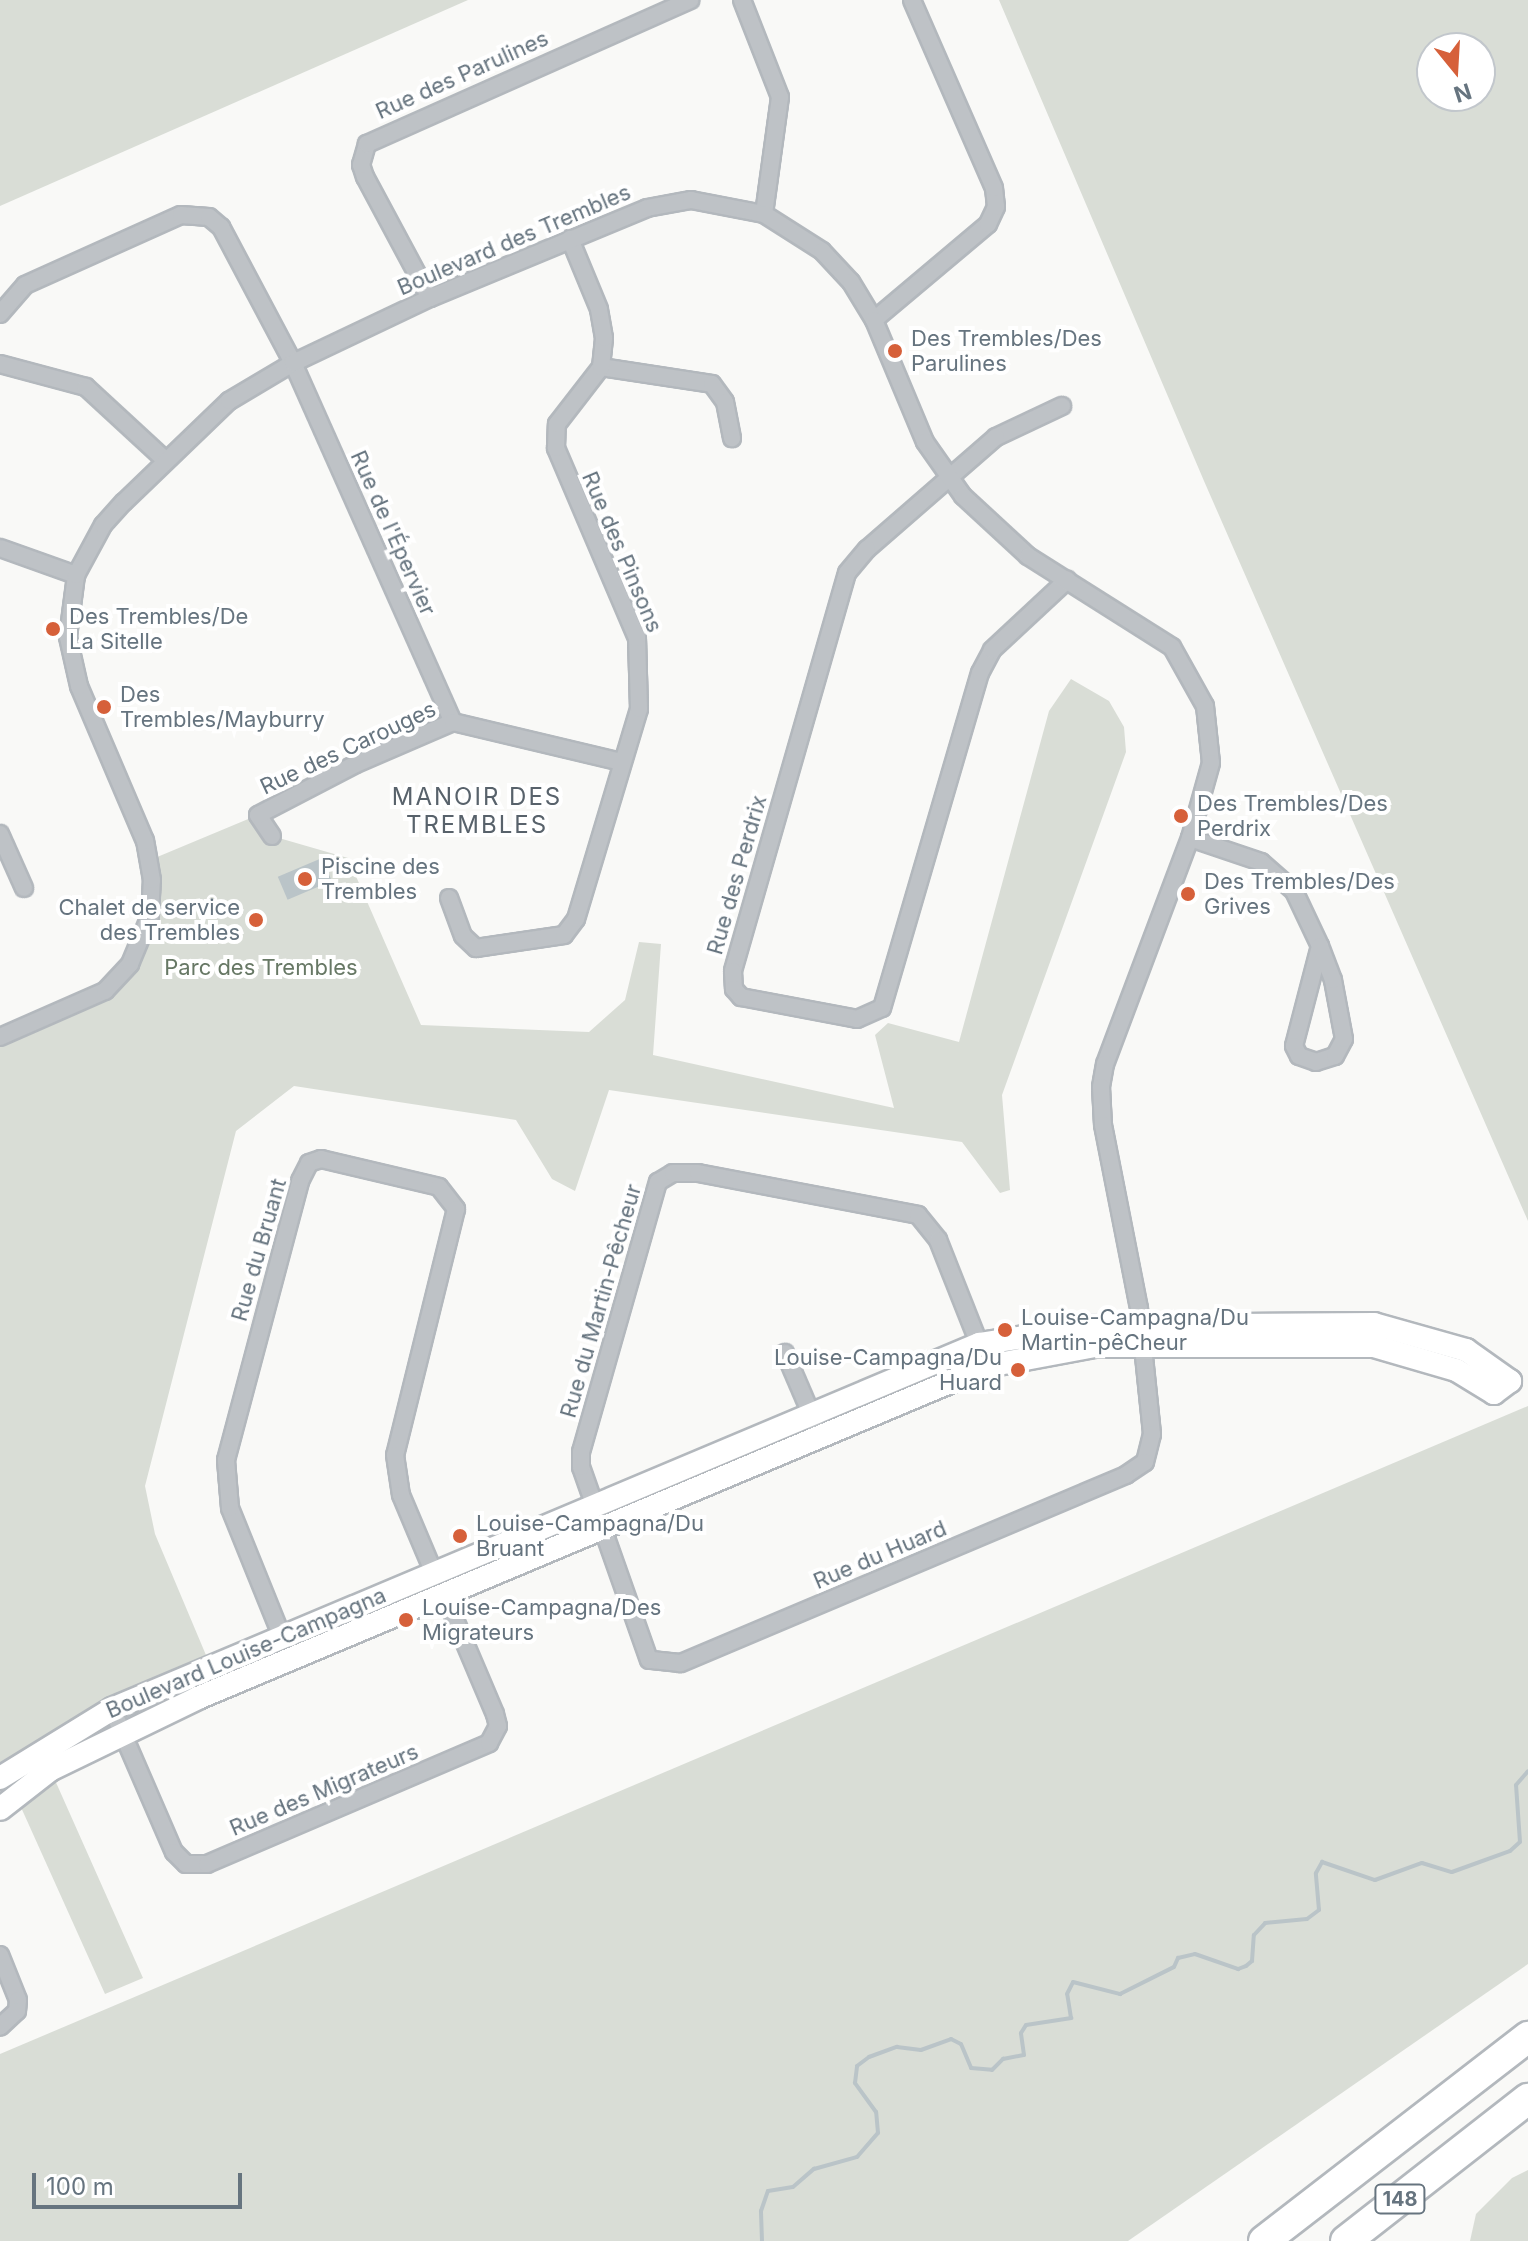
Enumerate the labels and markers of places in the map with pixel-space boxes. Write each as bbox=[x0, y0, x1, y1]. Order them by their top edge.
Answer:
place label: Des Trembles/Des Parulines bbox=[911, 325, 1102, 376]
marker: Des Trembles/Des Parulines bbox=[886, 342, 904, 360]
place label: Des Trembles/De La Sitelle bbox=[69, 603, 248, 654]
marker: Des Trembles/De La Sitelle bbox=[44, 620, 62, 638]
place label: Des Trembles/Mayburry bbox=[120, 681, 325, 732]
marker: Des Trembles/Mayburry bbox=[95, 698, 113, 716]
place label: Des Trembles/Des Perdrix bbox=[1197, 790, 1388, 842]
marker: Des Trembles/Des Perdrix bbox=[1172, 807, 1190, 825]
place label: Piscine des Trembles bbox=[321, 853, 440, 904]
place label: Des Trembles/Des Grives bbox=[1204, 868, 1395, 920]
marker: Piscine des Trembles bbox=[296, 870, 314, 888]
marker: Des Trembles/Des Grives bbox=[1179, 885, 1197, 903]
place label: Chalet de service des Trembles bbox=[58, 894, 240, 946]
marker: Chalet de service des Trembles bbox=[247, 911, 265, 929]
place label: Louise-Campagna/Du Martin-pêCheur bbox=[1021, 1304, 1249, 1356]
marker: Louise-Campagna/Du Martin-pêCheur bbox=[996, 1321, 1014, 1339]
place label: Louise-Campagna/Du Huard bbox=[774, 1344, 1002, 1396]
marker: Louise-Campagna/Du Huard bbox=[1009, 1361, 1027, 1379]
place label: Louise-Campagna/Du Bruant bbox=[476, 1510, 704, 1562]
marker: Louise-Campagna/Du Bruant bbox=[451, 1527, 469, 1545]
place label: Louise-Campagna/Des Migrateurs bbox=[422, 1594, 661, 1646]
marker: Louise-Campagna/Des Migrateurs bbox=[397, 1611, 415, 1629]

